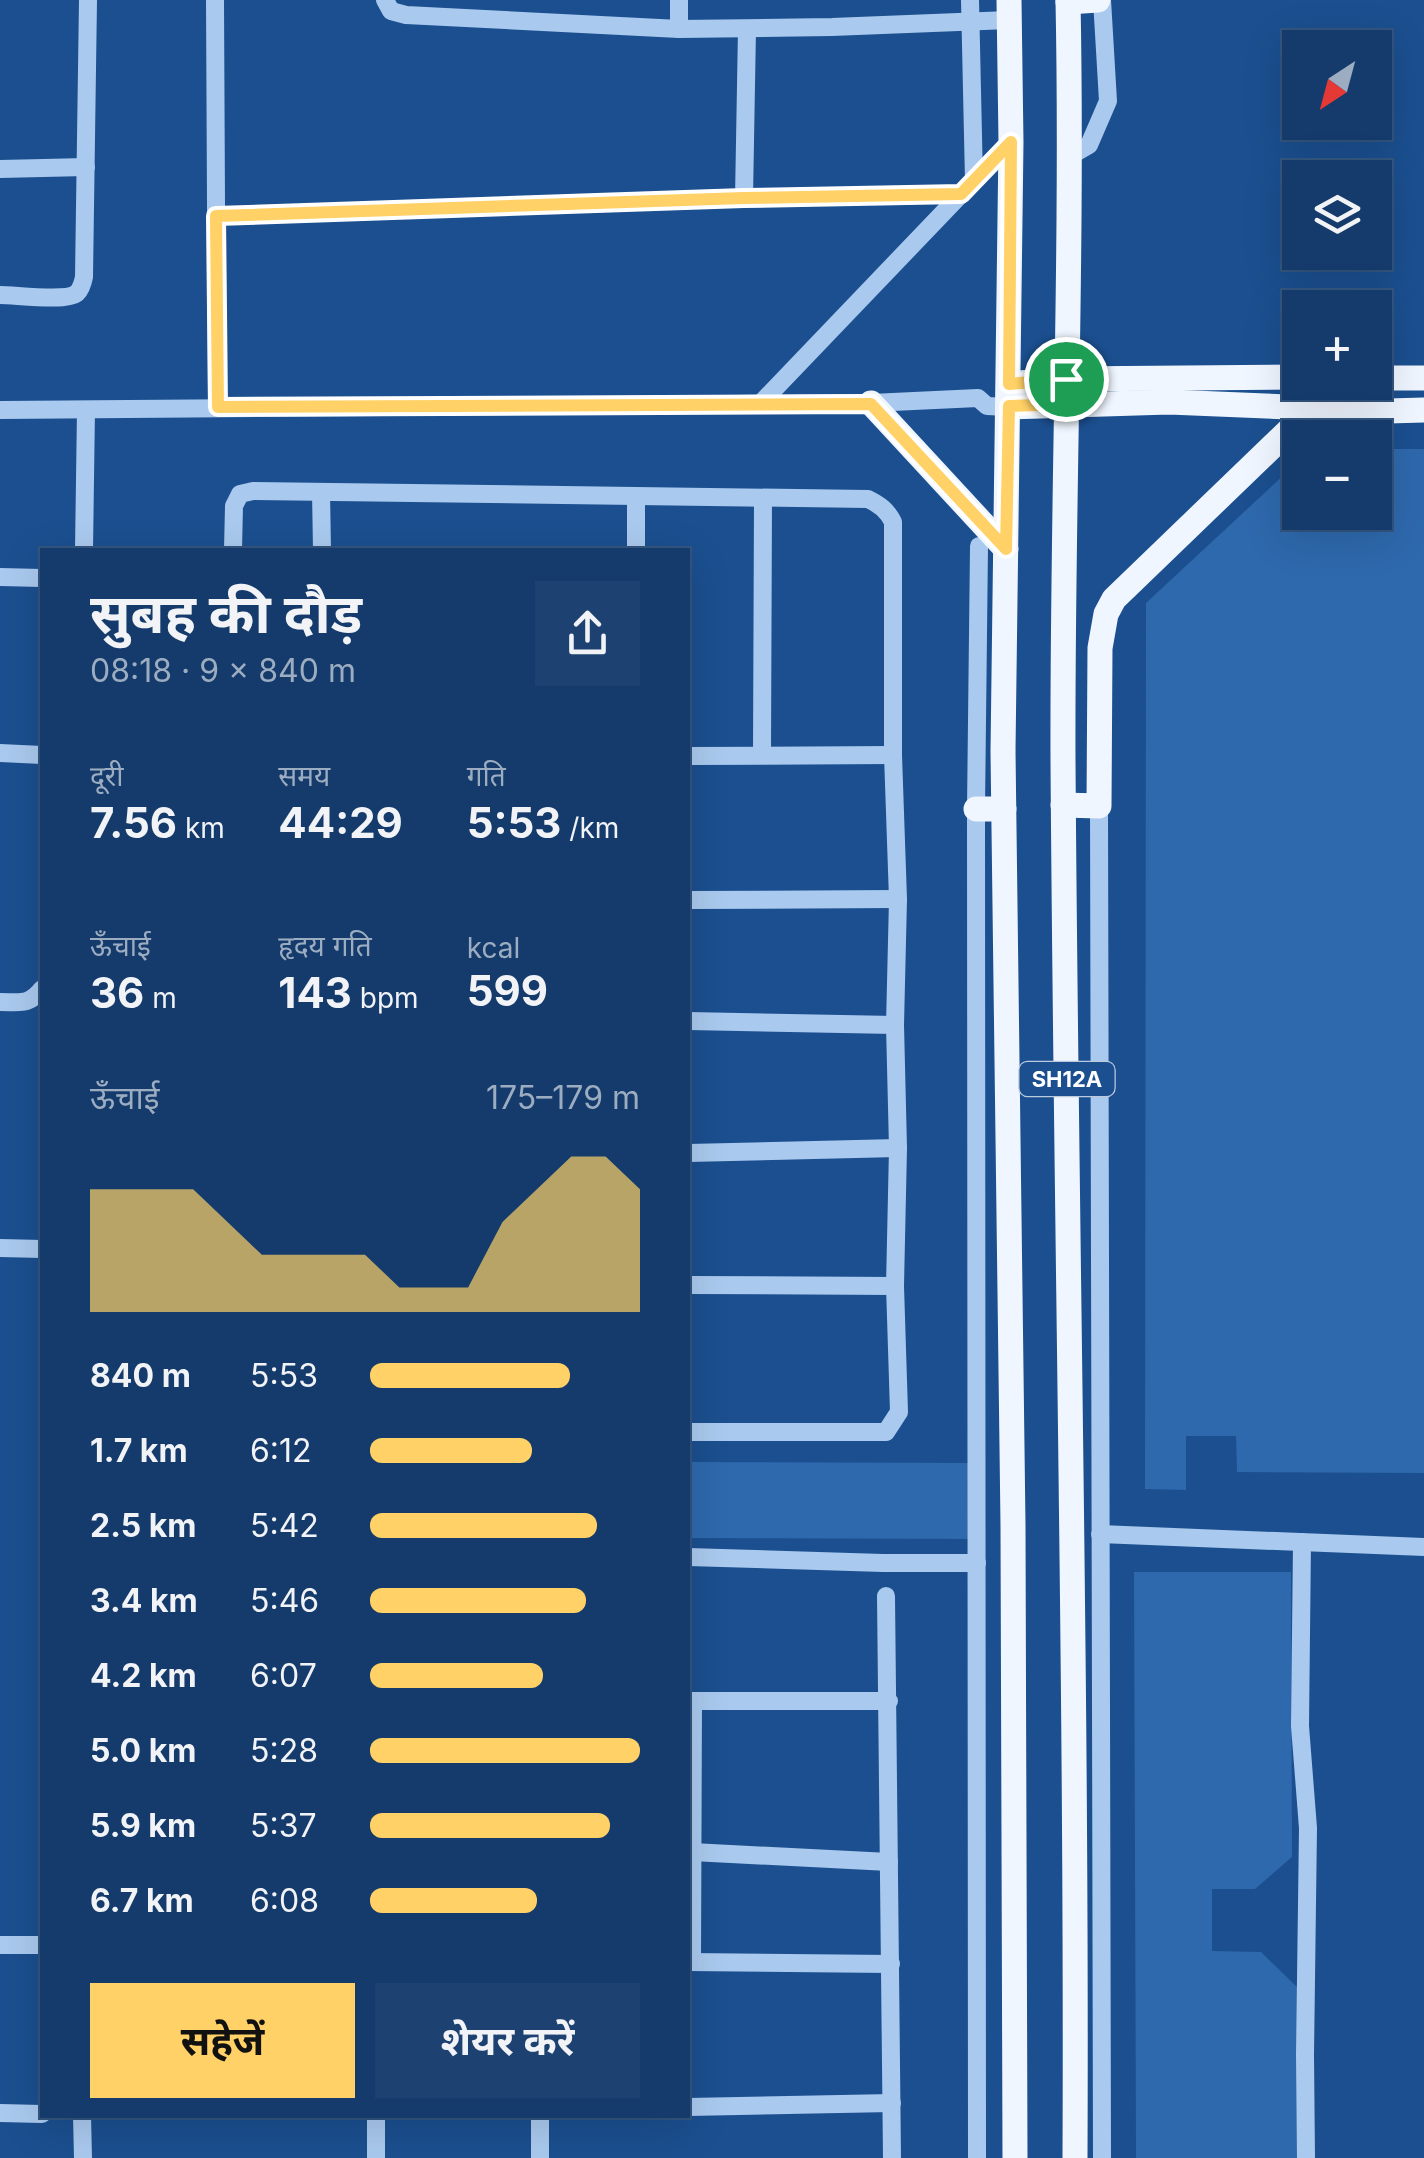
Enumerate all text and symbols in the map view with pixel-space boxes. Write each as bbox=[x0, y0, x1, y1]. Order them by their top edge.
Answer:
north arrow bbox=[1282, 30, 1392, 140]
map controls bbox=[1282, 30, 1392, 530]
button: layers bbox=[1282, 160, 1392, 270]
button: + bbox=[1282, 290, 1392, 400]
pin bbox=[1024, 337, 1109, 422]
icon: arrive bbox=[1039, 352, 1094, 407]
button: − bbox=[1282, 420, 1392, 530]
text: सुबह की दौड़ bbox=[90, 580, 362, 646]
button: share bbox=[535, 581, 640, 686]
text: 08:18 · 9 × 840 m bbox=[90, 651, 356, 690]
text: दूरी bbox=[90, 759, 124, 793]
text: समय bbox=[278, 759, 330, 793]
text: गति bbox=[467, 759, 506, 793]
text: 7.56 bbox=[90, 797, 177, 848]
text: 44:29 bbox=[278, 797, 403, 848]
text: 5:53 bbox=[467, 797, 561, 848]
text: km bbox=[177, 811, 225, 845]
text: /km bbox=[561, 811, 619, 845]
text: ऊँचाई bbox=[90, 929, 151, 963]
text: हृदय गति bbox=[278, 929, 372, 963]
text: kcal bbox=[467, 931, 520, 965]
text: 599 bbox=[467, 965, 548, 1016]
text: 36 bbox=[90, 967, 144, 1018]
text: 143 bbox=[278, 967, 352, 1018]
text: m bbox=[144, 981, 177, 1015]
text: bpm bbox=[352, 981, 419, 1015]
road number: SH12A bbox=[1020, 1062, 1114, 1096]
text: ऊँचाई bbox=[90, 1078, 159, 1117]
text: 175–179 m bbox=[486, 1078, 640, 1117]
text: 840 m bbox=[90, 1356, 191, 1395]
text: 5:53 bbox=[250, 1356, 318, 1395]
text: 1.7 km bbox=[90, 1431, 188, 1470]
text: 6:12 bbox=[250, 1431, 312, 1470]
text: 2.5 km bbox=[90, 1506, 196, 1545]
text: 5:42 bbox=[250, 1506, 319, 1545]
text: 3.4 km bbox=[90, 1581, 198, 1620]
text: 5:46 bbox=[250, 1581, 319, 1620]
text: 4.2 km bbox=[90, 1656, 197, 1695]
text: 6:07 bbox=[250, 1656, 317, 1695]
text: 5.0 km bbox=[90, 1731, 196, 1770]
text: 5:28 bbox=[250, 1731, 318, 1770]
text: 5.9 km bbox=[90, 1806, 196, 1845]
text: 5:37 bbox=[250, 1806, 317, 1845]
text: 6.7 km bbox=[90, 1881, 194, 1920]
text: 6:08 bbox=[250, 1881, 319, 1920]
button: सहेजें bbox=[90, 1983, 355, 2098]
button: शेयर करें bbox=[375, 1983, 640, 2098]

